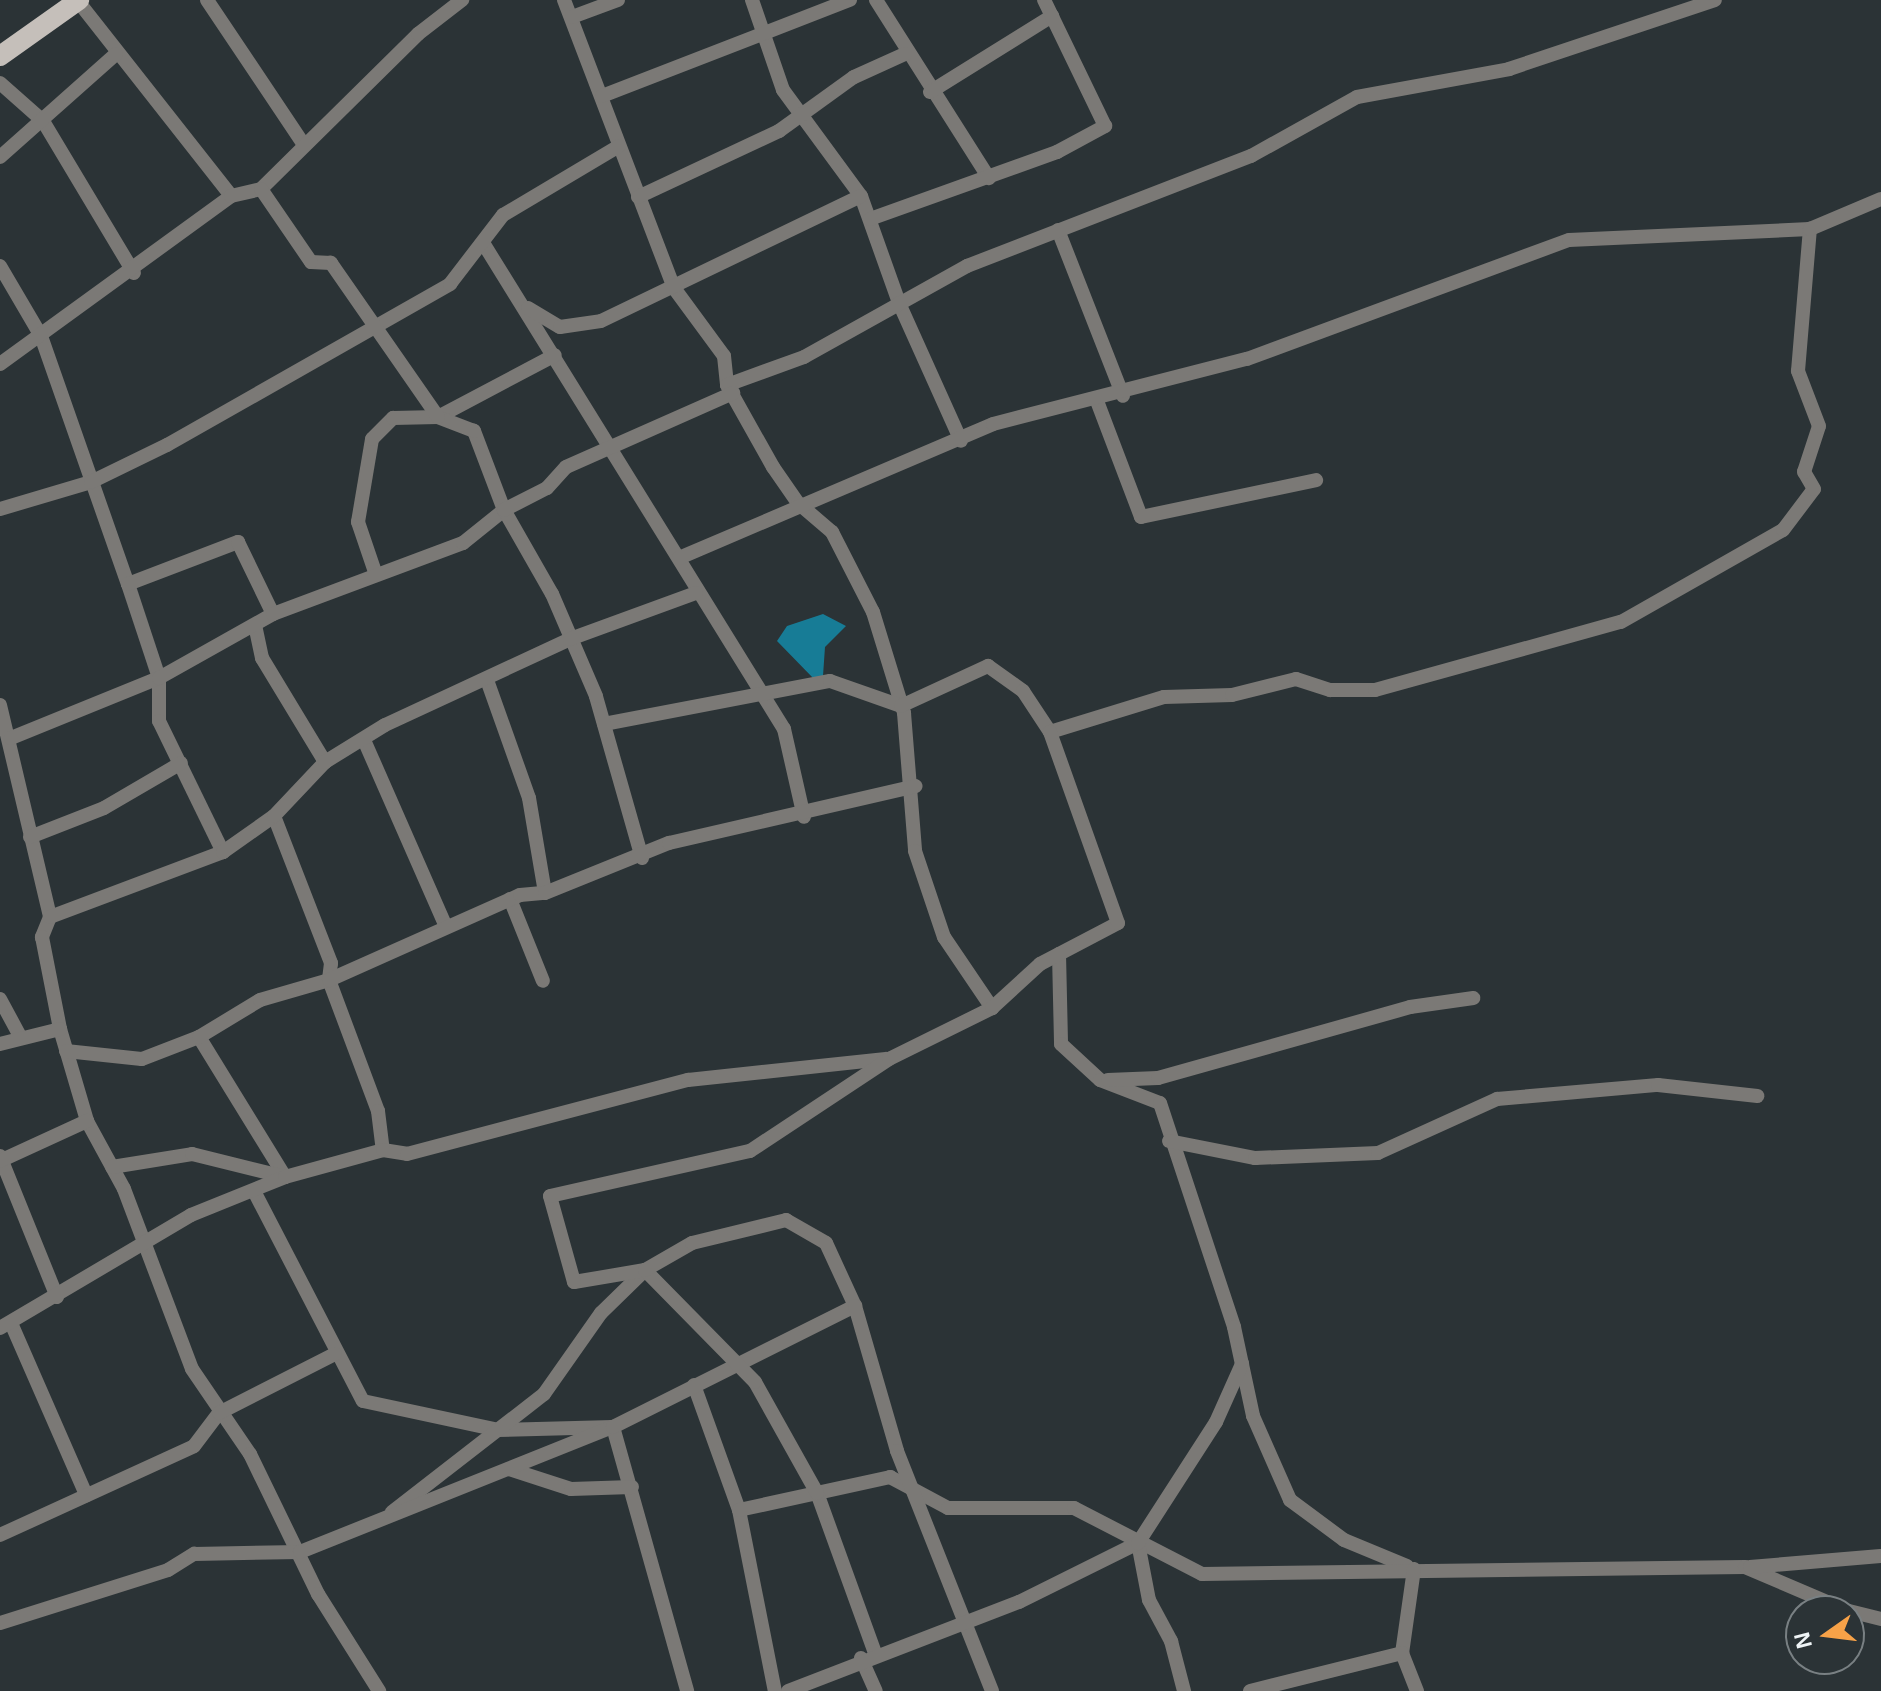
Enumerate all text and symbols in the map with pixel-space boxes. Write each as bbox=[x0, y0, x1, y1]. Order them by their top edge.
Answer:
north arrow bbox=[1785, 1595, 1865, 1675]
text: N bbox=[1789, 1630, 1817, 1651]

